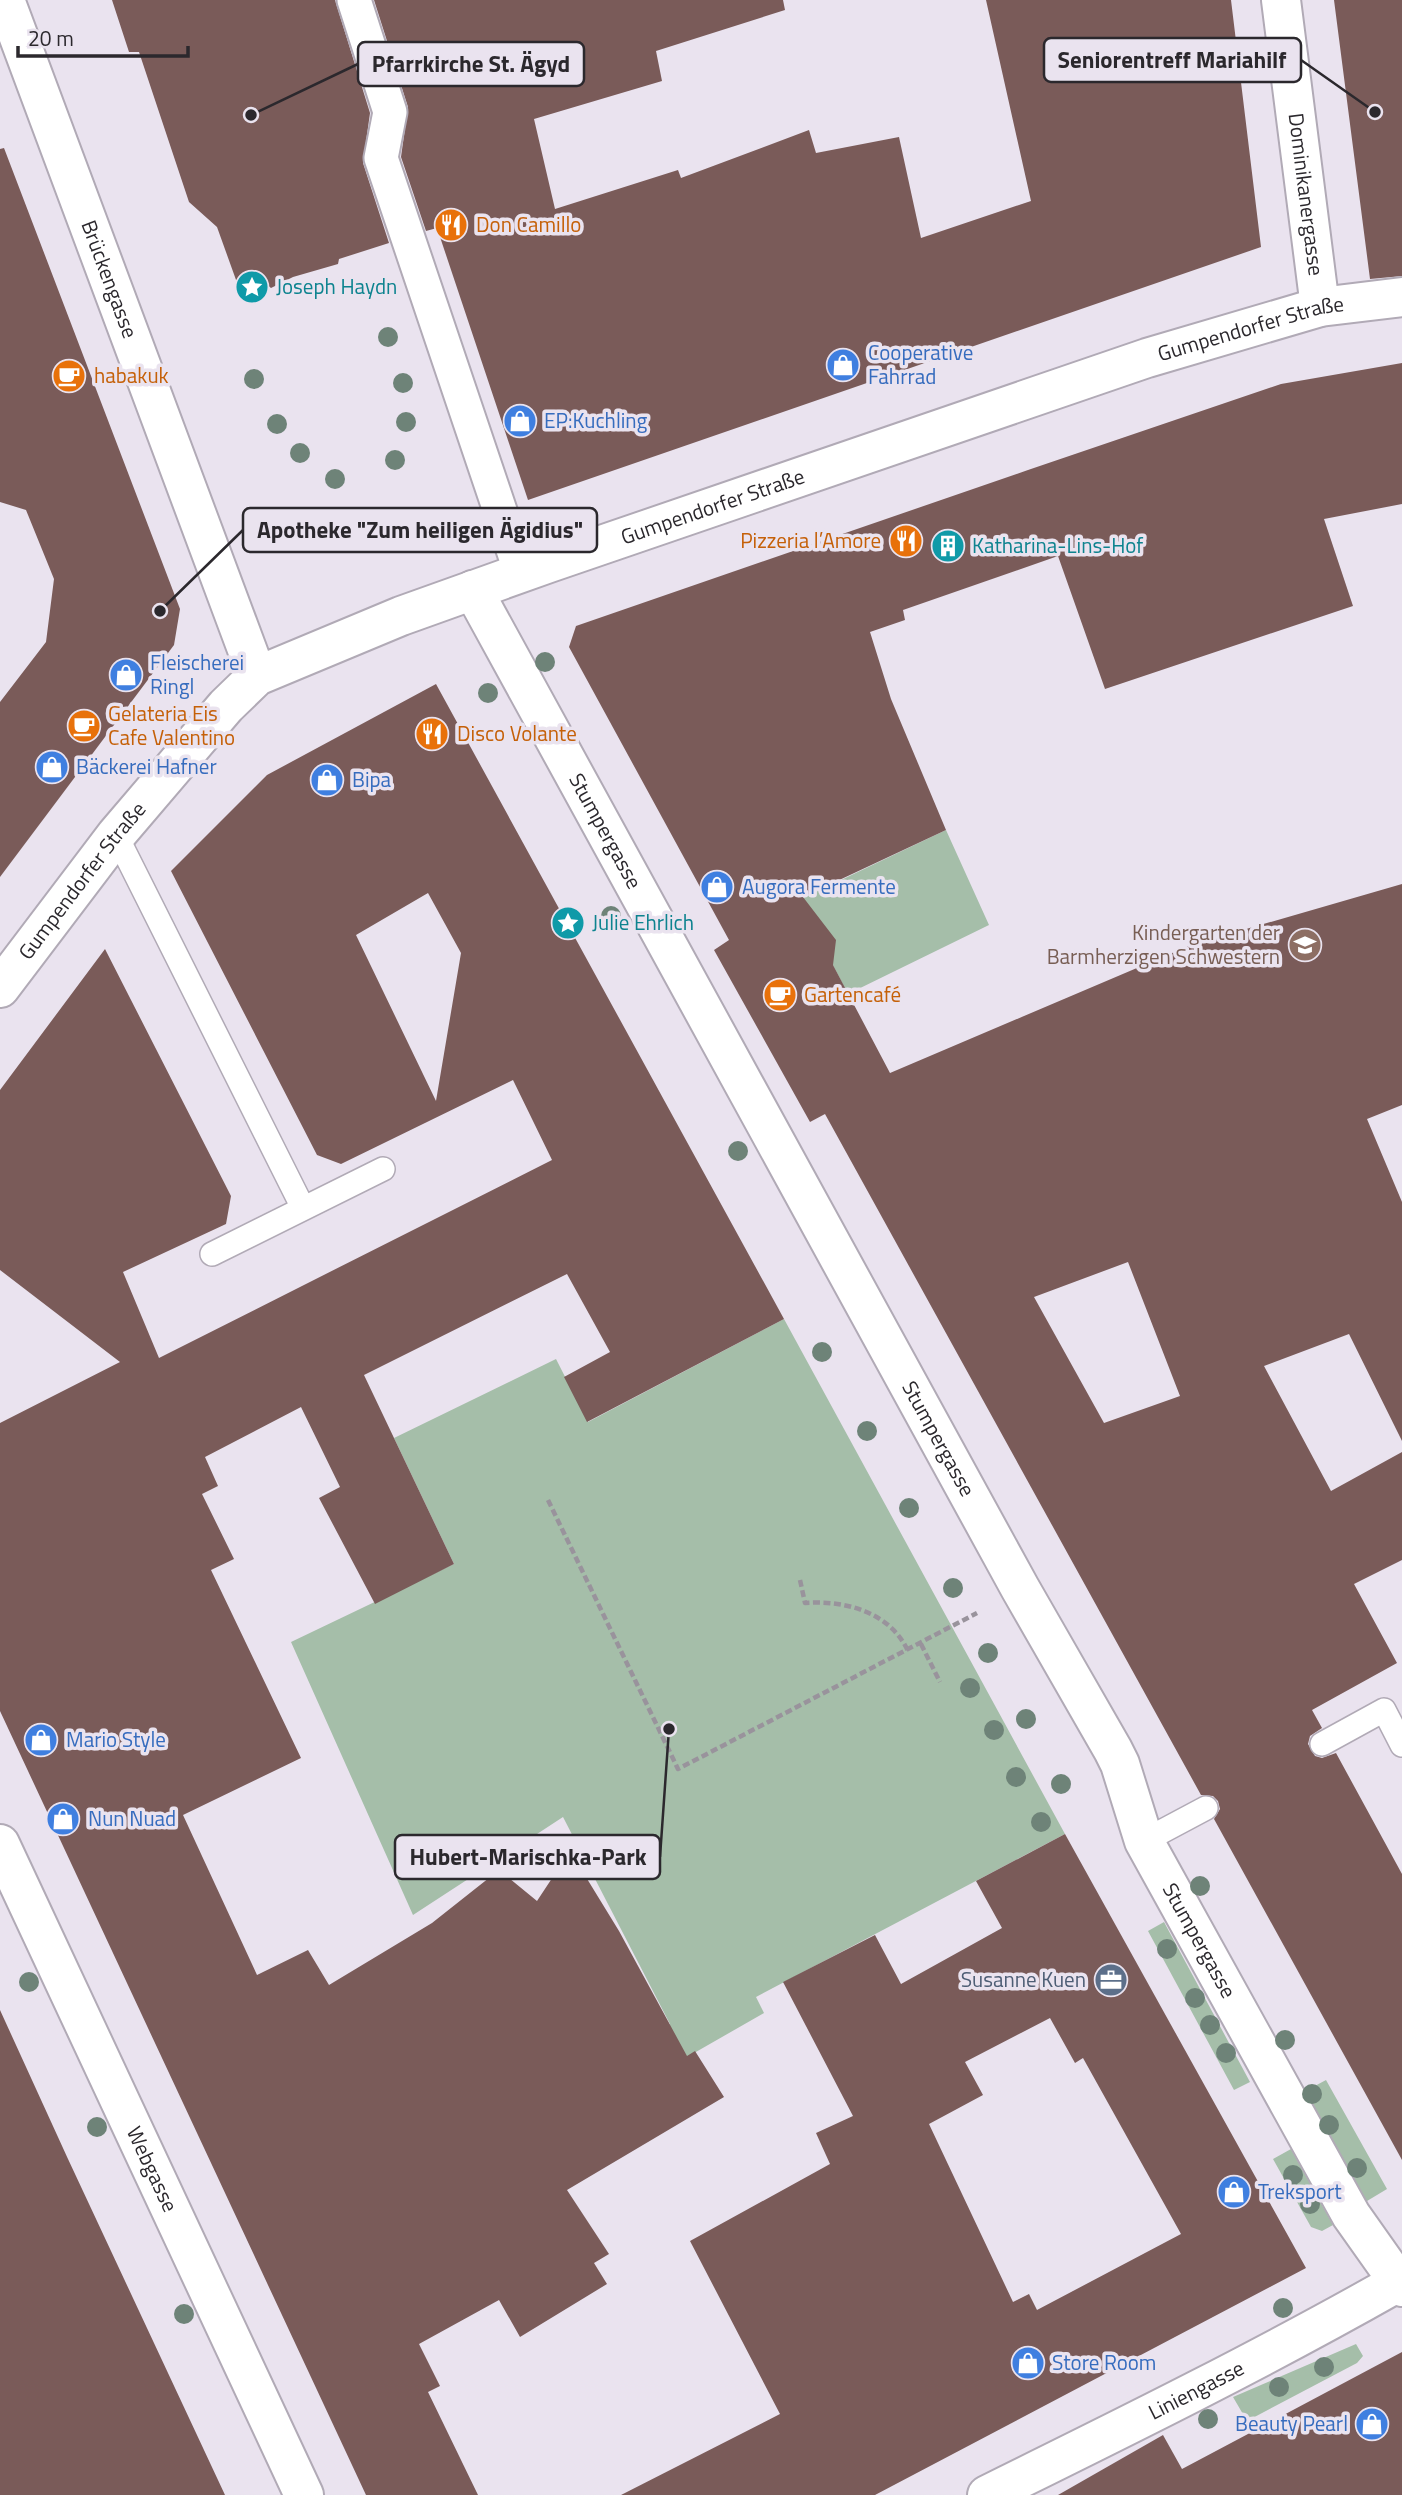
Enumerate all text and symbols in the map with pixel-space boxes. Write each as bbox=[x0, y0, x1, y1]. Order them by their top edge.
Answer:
scale bar bbox=[18, 14, 187, 58]
text: 20 m bbox=[28, 22, 74, 54]
callout: Seniorentreff Mariahilf bbox=[1044, 38, 1301, 82]
callout: Pfarrkirche St. Ägyd bbox=[358, 42, 584, 86]
text: Seniorentreff Mariahilf bbox=[1057, 42, 1287, 77]
text: Pfarrkirche St. Ägyd bbox=[372, 46, 570, 81]
street label: Dominikanergasse bbox=[1281, 111, 1333, 278]
restaurant icon: Don Camillo bbox=[432, 206, 470, 244]
place label: Don Camillo bbox=[476, 208, 581, 240]
street label: Brückengasse bbox=[73, 215, 147, 342]
place icon: Joseph Haydn bbox=[233, 268, 271, 306]
place label: Joseph Haydn bbox=[276, 270, 397, 302]
street label: Gumpendorfer Straße bbox=[1153, 287, 1345, 369]
place label: Cooperative Fahrrad bbox=[868, 336, 973, 392]
shop icon: Cooperative Fahrrad bbox=[824, 346, 862, 384]
cafe icon: habakuk bbox=[50, 357, 88, 395]
place label: habakuk bbox=[94, 359, 169, 391]
shop icon: EP:Kuchling bbox=[501, 402, 539, 440]
place label: EP:Kuchling bbox=[544, 404, 648, 436]
street label: Gumpendorfer Straße bbox=[616, 460, 809, 552]
callout: Apotheke "Zum heiligen Ägidius" bbox=[243, 508, 597, 552]
text: Apotheke "Zum heiligen Ägidius" bbox=[257, 512, 583, 547]
restaurant icon: Pizzeria l’Amore bbox=[887, 522, 925, 560]
place label: Pizzeria l’Amore bbox=[740, 524, 881, 556]
building icon: Katharina-Lins-Hof bbox=[929, 527, 967, 565]
place label: Katharina-Lins-Hof bbox=[972, 529, 1143, 561]
place label: Fleischerei Ringl bbox=[150, 646, 244, 702]
shop icon: Fleischerei Ringl bbox=[107, 656, 145, 694]
place label: Gelateria Eis Cafe Valentino bbox=[108, 697, 235, 753]
cafe icon: Gelateria Eis Cafe Valentino bbox=[65, 707, 103, 745]
restaurant icon: Disco Volante bbox=[413, 715, 451, 753]
place label: Disco Volante bbox=[457, 717, 577, 749]
shop icon: Bäckerei Hafner bbox=[33, 748, 71, 786]
place label: Bäckerei Hafner bbox=[76, 750, 217, 782]
shop icon: Bipa bbox=[308, 761, 346, 799]
place label: Bipa bbox=[352, 763, 392, 795]
street label: Stumpergasse bbox=[561, 767, 651, 894]
street label: Gumpendorfer Straße bbox=[10, 794, 153, 966]
shop icon: Augora Fermente bbox=[698, 868, 736, 906]
place label: Augora Fermente bbox=[742, 870, 896, 902]
place icon: Julie Ehrlich bbox=[549, 904, 587, 942]
place label: Julie Ehrlich bbox=[592, 906, 694, 938]
place label: Kindergarten der Barmherzigen Schwestern bbox=[1047, 916, 1280, 972]
school or university icon: Kindergarten der Barmherzigen Schwestern bbox=[1286, 926, 1324, 964]
cafe icon: Gartencafé bbox=[761, 976, 799, 1014]
place label: Gartencafé bbox=[804, 978, 901, 1010]
street label: Stumpergasse bbox=[894, 1375, 984, 1502]
shop icon: Mario Style bbox=[22, 1721, 60, 1759]
place label: Mario Style bbox=[66, 1723, 166, 1755]
shop icon: Nun Nuad bbox=[44, 1800, 82, 1838]
place label: Nun Nuad bbox=[88, 1802, 176, 1834]
callout: Hubert-Marischka-Park bbox=[395, 1835, 660, 1879]
text: Hubert-Marischka-Park bbox=[409, 1839, 647, 1874]
street label: Stumpergasse bbox=[1155, 1877, 1245, 2004]
office icon: Susanne Kuen bbox=[1092, 1961, 1130, 1999]
place label: Susanne Kuen bbox=[961, 1963, 1086, 1995]
street label: Webgasse bbox=[119, 2121, 187, 2217]
shop icon: Treksport bbox=[1215, 2173, 1253, 2211]
place label: Treksport bbox=[1258, 2175, 1342, 2207]
shop icon: Store Room bbox=[1009, 2344, 1047, 2382]
place label: Store Room bbox=[1052, 2346, 1156, 2378]
street label: Liniengasse bbox=[1142, 2352, 1249, 2427]
shop icon: Beauty Pearl bbox=[1353, 2405, 1391, 2443]
place label: Beauty Pearl bbox=[1235, 2407, 1348, 2439]

